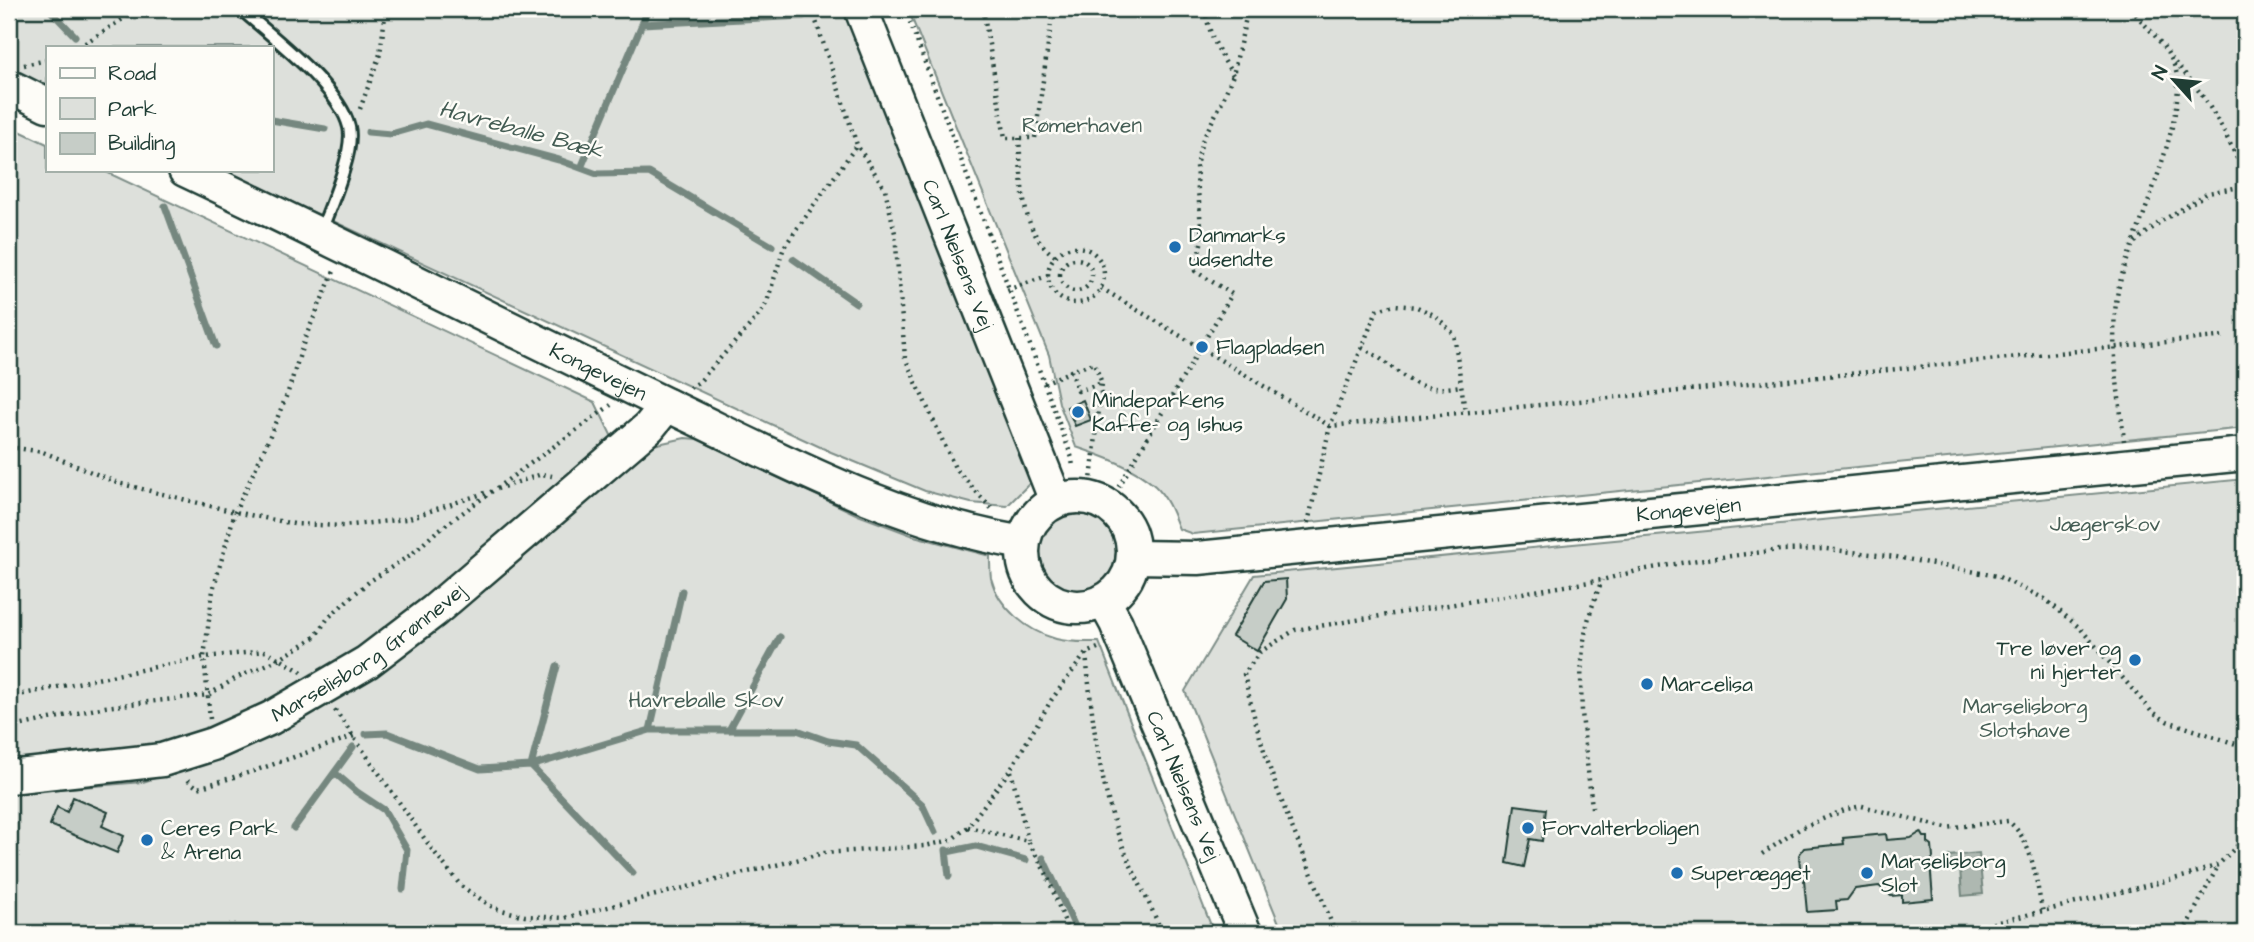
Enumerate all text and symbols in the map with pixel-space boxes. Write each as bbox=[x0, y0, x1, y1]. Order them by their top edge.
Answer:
legend bbox=[46, 46, 273, 172]
north arrow bbox=[2138, 46, 2208, 116]
text: Road bbox=[108, 59, 156, 88]
text: N bbox=[2145, 61, 2175, 84]
water label: Havreballe Bæk bbox=[436, 93, 607, 167]
text: Park bbox=[108, 95, 157, 124]
park label: Rømerhaven bbox=[1022, 111, 1142, 140]
text: Building bbox=[108, 129, 176, 160]
street label: Carl Nielsens Vej bbox=[915, 175, 1001, 334]
place label: Danmarks udsendte bbox=[1189, 221, 1286, 274]
marker: Danmarks udsendte bbox=[1167, 239, 1183, 255]
place label: Flagpladsen bbox=[1216, 333, 1324, 364]
street label: Kongevejen bbox=[545, 335, 652, 408]
marker: Flagpladsen bbox=[1194, 339, 1210, 355]
place label: Mindeparkens Kaffe- og Ishus bbox=[1092, 386, 1243, 441]
marker: Mindeparkens Kaffe- og Ishus bbox=[1070, 404, 1086, 420]
street label: Kongevejen bbox=[1635, 490, 1742, 529]
park label: Jægerskov bbox=[2050, 510, 2160, 541]
street label: Marselisborg Grønnevej bbox=[266, 576, 471, 729]
place label: Tre løver og ni hjerter bbox=[1997, 634, 2121, 687]
marker: Tre løver og ni hjerter bbox=[2127, 652, 2143, 668]
place label: Marcelisa bbox=[1661, 670, 1753, 699]
marker: Marcelisa bbox=[1639, 676, 1655, 692]
park label: Havreballe Skov bbox=[628, 686, 784, 715]
park label: Marselisborg Slotshave bbox=[1963, 692, 2087, 745]
street label: Carl Nielsens Vej bbox=[1140, 706, 1228, 865]
place label: Ceres Park & Arena bbox=[161, 814, 278, 867]
place label: Forvalterboligen bbox=[1542, 814, 1699, 845]
marker: Forvalterboligen bbox=[1520, 820, 1536, 836]
marker: Ceres Park & Arena bbox=[139, 832, 155, 848]
place label: Marselisborg Slot bbox=[1881, 847, 2006, 900]
place label: Superægget bbox=[1691, 859, 1811, 890]
marker: Superægget bbox=[1669, 865, 1685, 881]
marker: Marselisborg Slot bbox=[1859, 865, 1875, 881]

